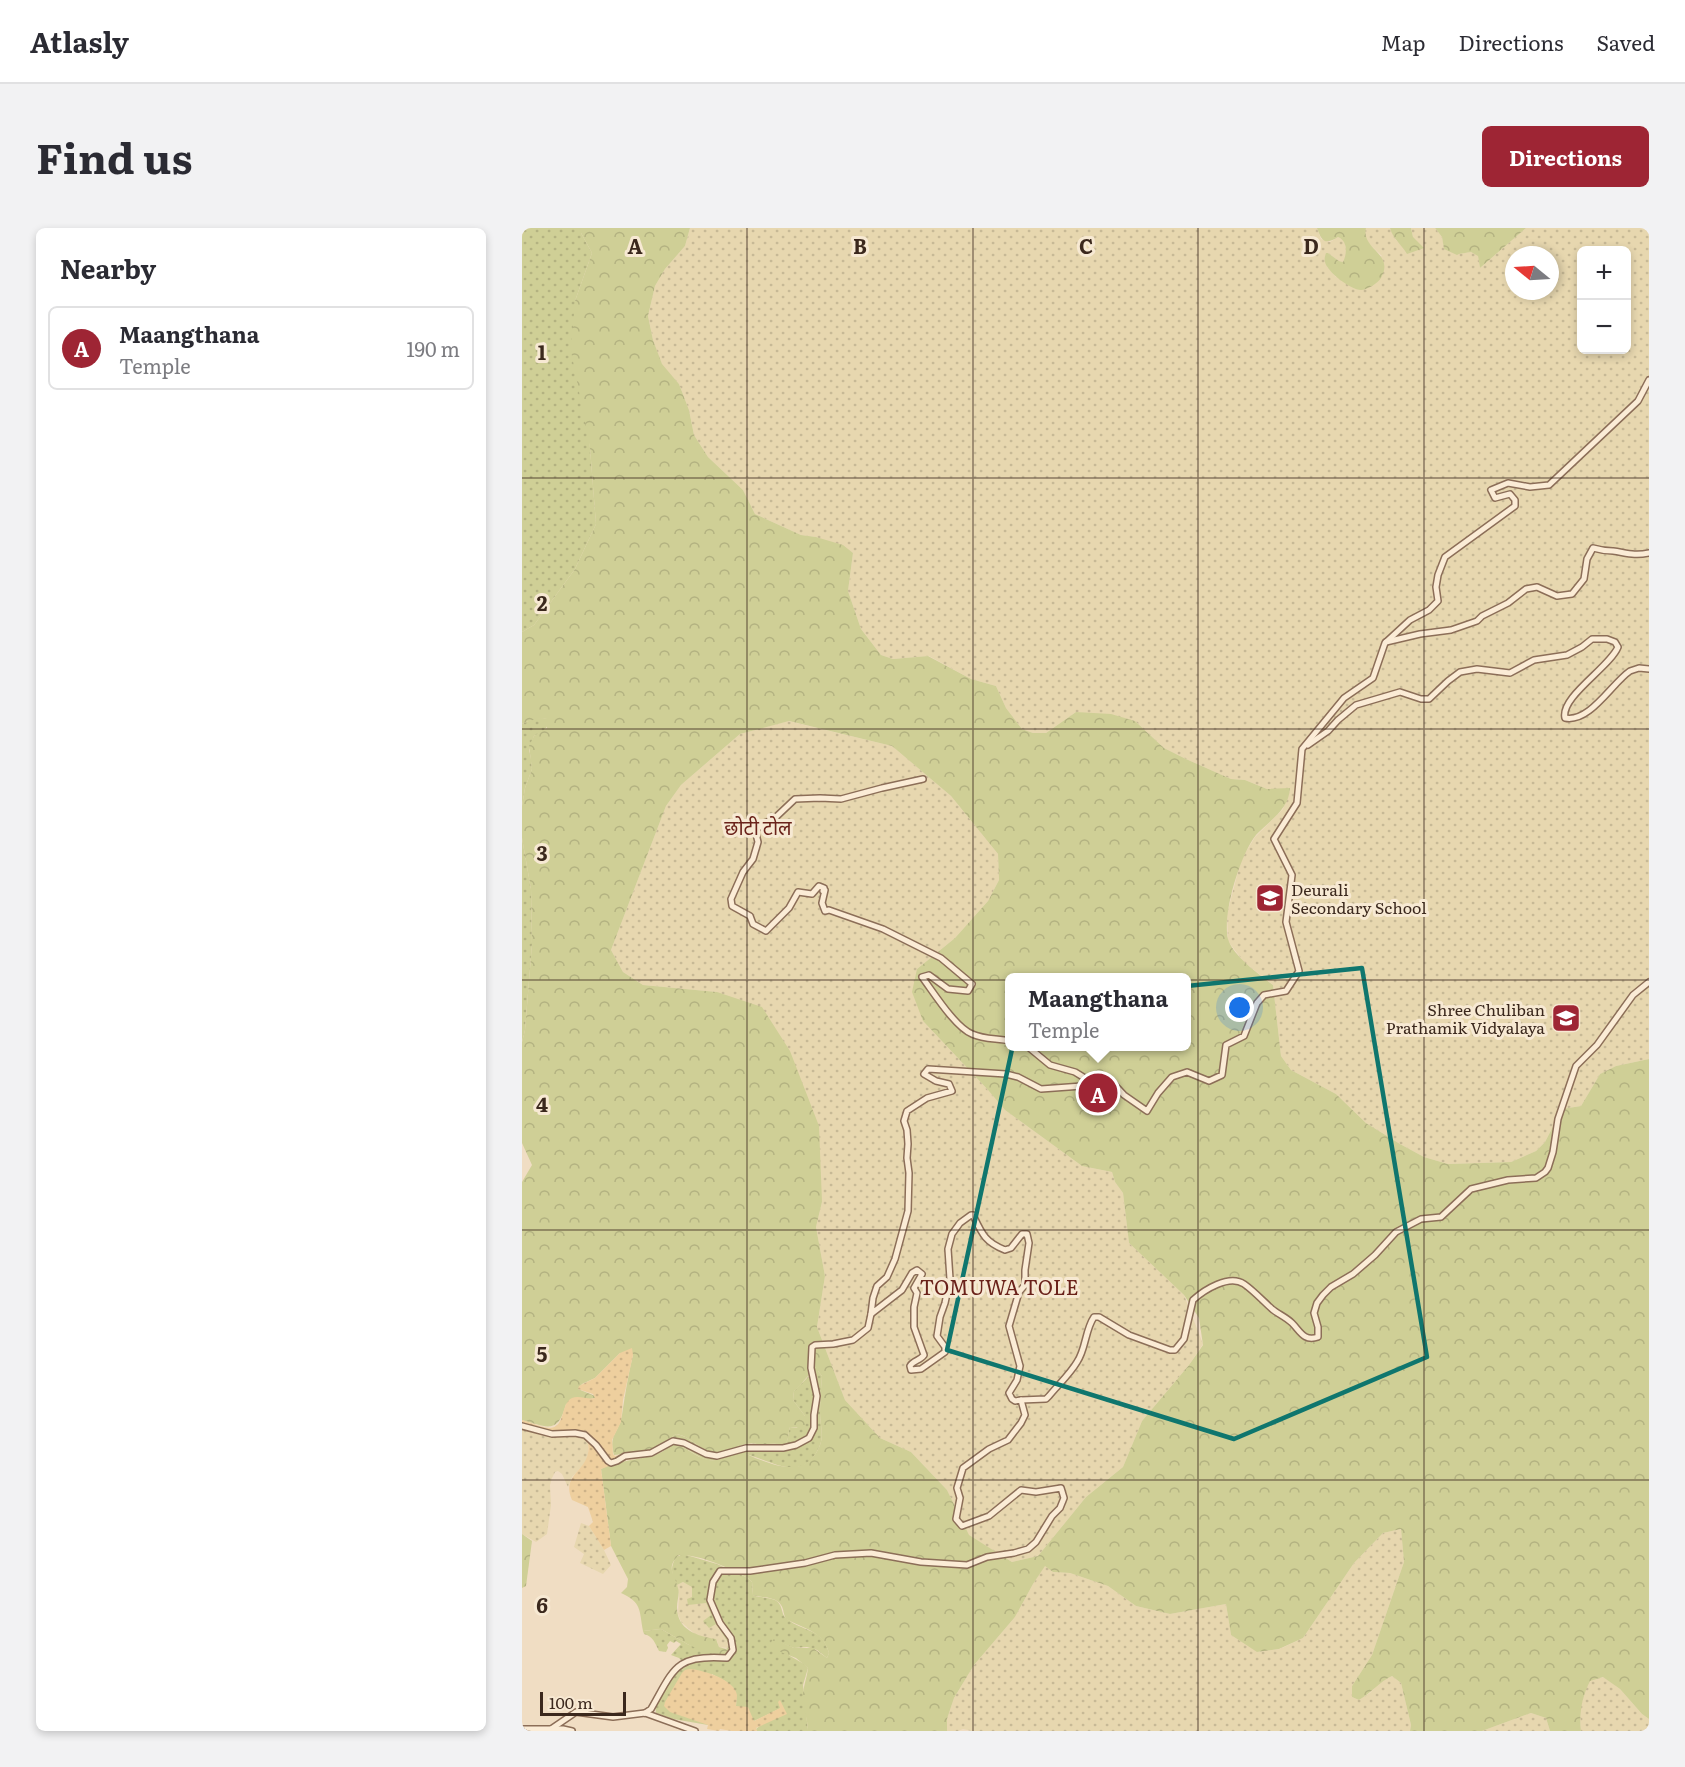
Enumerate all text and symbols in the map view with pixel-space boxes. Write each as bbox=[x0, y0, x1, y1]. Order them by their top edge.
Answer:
text: Atlasly bbox=[30, 20, 129, 62]
text: Map bbox=[1381, 26, 1426, 57]
text: Directions bbox=[1459, 26, 1564, 57]
text: Saved bbox=[1597, 26, 1655, 57]
text: Find us bbox=[36, 125, 193, 187]
button: Directions bbox=[1482, 126, 1649, 187]
text: A bbox=[627, 230, 643, 260]
text: B bbox=[853, 230, 867, 260]
text: C bbox=[1079, 230, 1093, 260]
text: D bbox=[1303, 230, 1319, 260]
north arrow bbox=[1505, 246, 1559, 300]
map controls bbox=[1577, 246, 1631, 354]
button: + bbox=[1577, 246, 1631, 300]
text: Nearby bbox=[60, 248, 156, 287]
button: − bbox=[1577, 300, 1631, 354]
text: Maangthana bbox=[119, 317, 260, 350]
text: A bbox=[74, 333, 89, 363]
text: 190 m bbox=[406, 333, 460, 363]
text: 1 bbox=[538, 336, 546, 366]
text: Temple bbox=[119, 350, 191, 380]
text: 2 bbox=[537, 587, 548, 617]
district label: छोटी टोल bbox=[724, 811, 792, 841]
text: 3 bbox=[536, 837, 548, 867]
place label: Deurali Secondary School bbox=[1291, 877, 1427, 919]
school or university icon: Deurali Secondary School bbox=[1254, 882, 1286, 914]
popup bbox=[1005, 973, 1191, 1051]
text: Maangthana bbox=[1028, 981, 1168, 1014]
your location bbox=[1225, 993, 1254, 1022]
place label: Shree Chuliban Prathamik Vidyalaya bbox=[1386, 997, 1545, 1039]
school or university icon: Shree Chuliban Prathamik Vidyalaya bbox=[1550, 1002, 1582, 1034]
text: Temple bbox=[1028, 1014, 1099, 1044]
pin: A bbox=[1078, 1070, 1118, 1116]
text: 4 bbox=[536, 1088, 548, 1118]
district label: TOMUWA TOLE bbox=[920, 1271, 1079, 1301]
text: 5 bbox=[537, 1338, 548, 1368]
text: 6 bbox=[536, 1589, 548, 1619]
scale bar bbox=[540, 1689, 626, 1716]
text: 100 m bbox=[549, 1690, 593, 1714]

